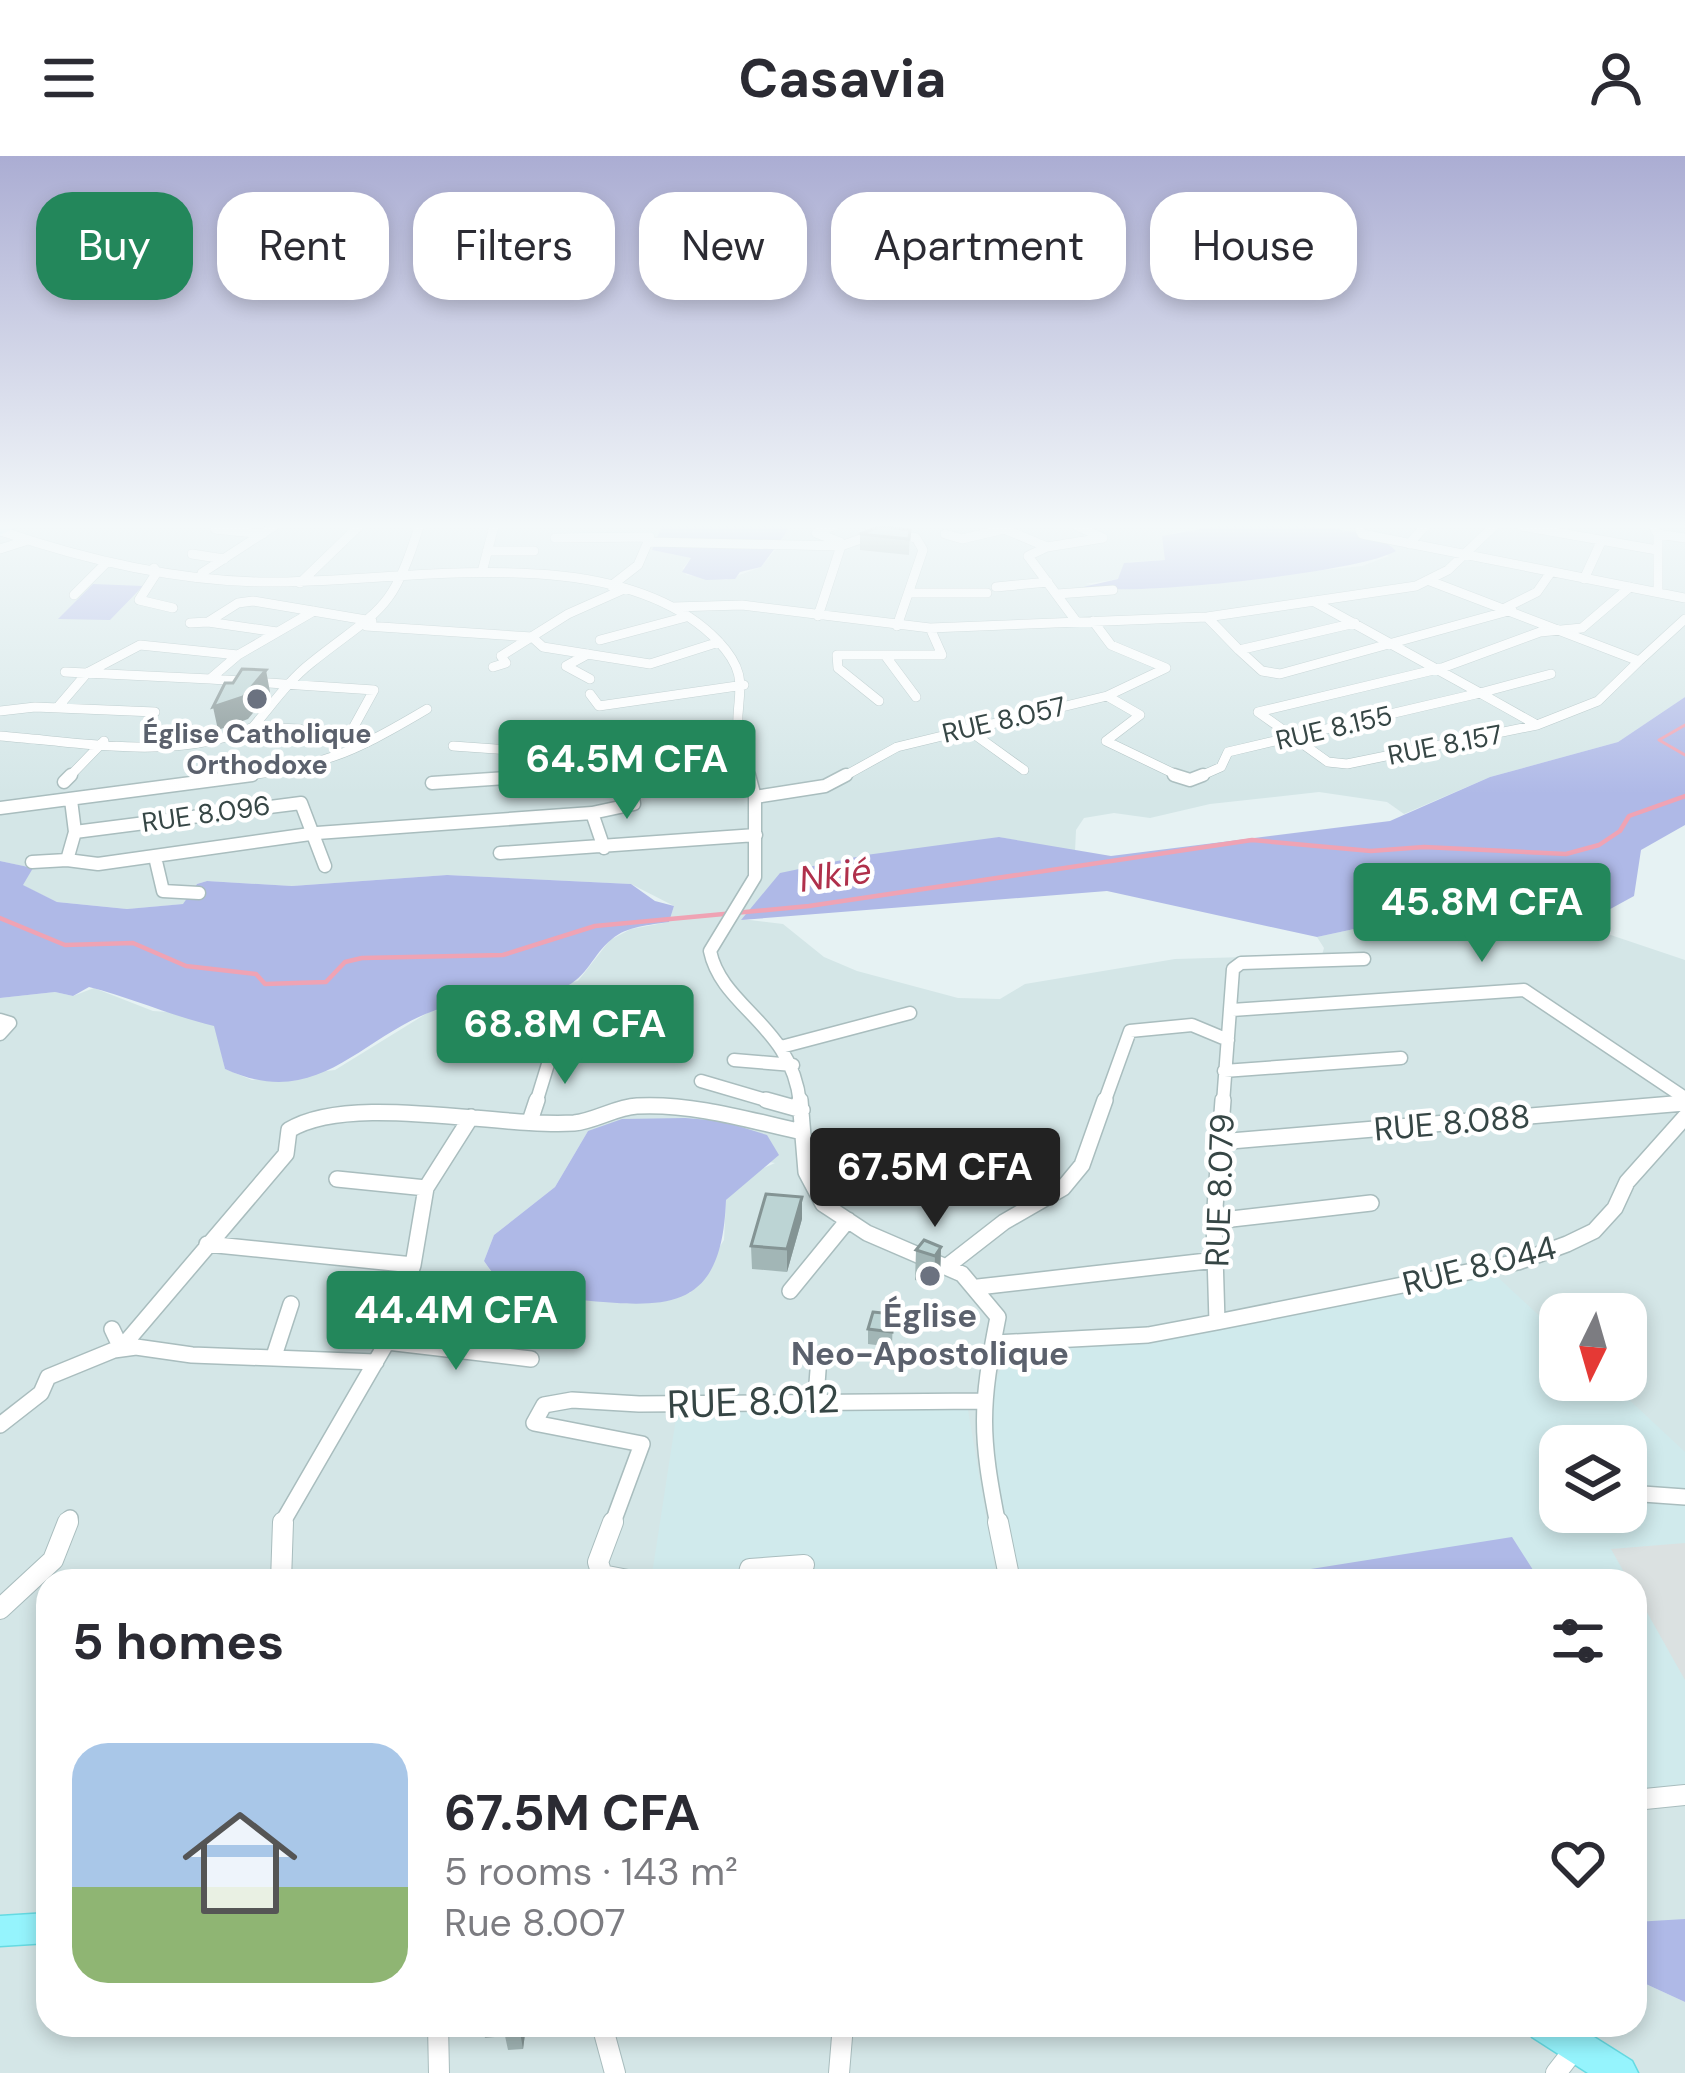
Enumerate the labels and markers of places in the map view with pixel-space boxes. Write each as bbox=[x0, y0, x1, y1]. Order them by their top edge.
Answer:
marker: Église Catholique Orthodoxe bbox=[244, 686, 270, 712]
place label: Église Catholique Orthodoxe bbox=[142, 716, 372, 782]
pin: 64.5M CFA bbox=[490, 720, 764, 822]
pin: 45.8M CFA bbox=[1345, 863, 1619, 965]
pin: 68.8M CFA bbox=[428, 985, 702, 1087]
pin: 67.5M CFA bbox=[798, 1128, 1072, 1230]
marker: Église Neo-Apostolique bbox=[917, 1263, 943, 1289]
pin: 44.4M CFA bbox=[319, 1271, 593, 1373]
place label: Église Neo-Apostolique bbox=[791, 1294, 1069, 1375]

